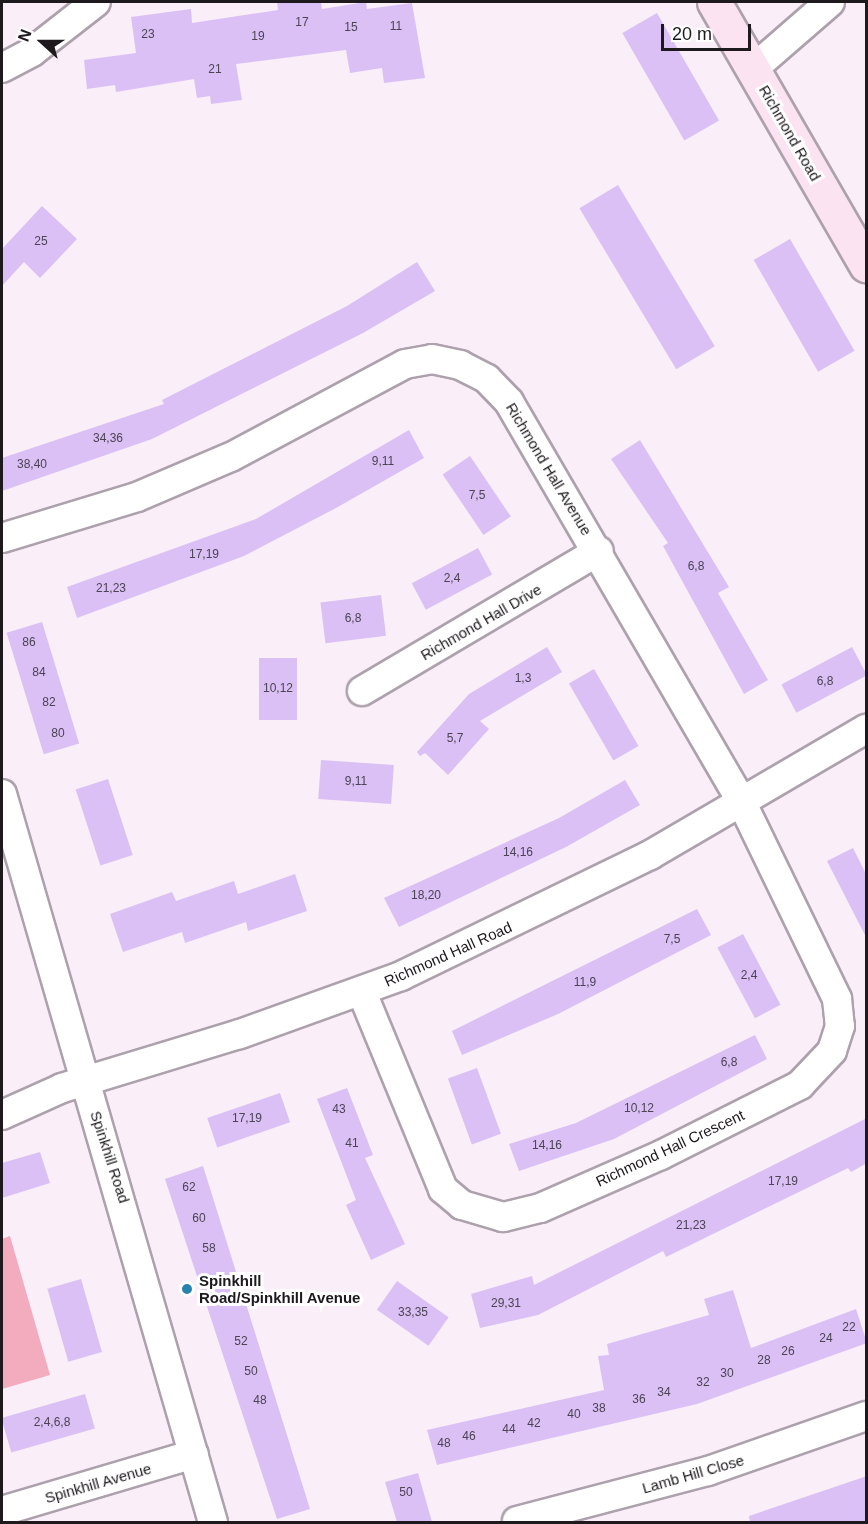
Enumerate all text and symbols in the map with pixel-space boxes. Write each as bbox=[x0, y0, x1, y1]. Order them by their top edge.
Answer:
north arrow bbox=[12, 12, 72, 72]
scale bar bbox=[664, 12, 754, 50]
house number: 17 bbox=[295, 16, 309, 30]
house number: 11 bbox=[390, 20, 402, 34]
house number: 15 bbox=[344, 21, 358, 35]
text: 20 m bbox=[672, 24, 712, 44]
text: N bbox=[15, 27, 35, 44]
house number: 23 bbox=[141, 28, 155, 42]
house number: 19 bbox=[251, 30, 265, 44]
house number: 21 bbox=[208, 63, 222, 77]
street label: Richmond Road bbox=[755, 82, 825, 184]
house number: 25 bbox=[34, 235, 48, 249]
street label: Richmond Hall Avenue bbox=[502, 399, 596, 539]
house number: 34,36 bbox=[93, 432, 123, 446]
house number: 9,11 bbox=[372, 455, 394, 469]
house number: 38,40 bbox=[17, 458, 47, 472]
house number: 7,5 bbox=[469, 489, 485, 503]
house number: 17,19 bbox=[189, 548, 219, 562]
house number: 6,8 bbox=[688, 560, 704, 574]
house number: 2,4 bbox=[444, 572, 460, 586]
street label: Richmond Hall Drive bbox=[417, 580, 545, 664]
house number: 21,23 bbox=[96, 582, 126, 596]
house number: 6,8 bbox=[345, 612, 361, 626]
house number: 86 bbox=[22, 636, 36, 650]
house number: 84 bbox=[32, 666, 46, 680]
house number: 1,3 bbox=[515, 672, 531, 686]
house number: 6,8 bbox=[817, 675, 833, 689]
house number: 10,12 bbox=[263, 682, 293, 696]
house number: 82 bbox=[42, 696, 56, 710]
house number: 80 bbox=[51, 727, 65, 741]
house number: 5,7 bbox=[447, 732, 463, 746]
house number: 9,11 bbox=[345, 775, 367, 789]
house number: 14,16 bbox=[503, 846, 533, 860]
house number: 18,20 bbox=[411, 889, 441, 903]
street label: Richmond Hall Road bbox=[382, 918, 514, 990]
house number: 7,5 bbox=[664, 933, 680, 947]
house number: 2,4 bbox=[741, 969, 757, 983]
house number: 11,9 bbox=[574, 976, 596, 990]
house number: 6,8 bbox=[721, 1056, 737, 1070]
house number: 10,12 bbox=[624, 1102, 654, 1116]
house number: 43 bbox=[332, 1103, 346, 1117]
street label: Richmond Hall Crescent bbox=[593, 1106, 747, 1190]
street label: Spinkhill Road bbox=[87, 1109, 133, 1205]
house number: 17,19 bbox=[232, 1112, 262, 1126]
house number: 41 bbox=[345, 1137, 359, 1151]
house number: 14,16 bbox=[532, 1139, 562, 1153]
house number: 17,19 bbox=[768, 1175, 798, 1189]
house number: 62 bbox=[182, 1181, 196, 1195]
house number: 60 bbox=[192, 1212, 206, 1226]
house number: 21,23 bbox=[676, 1219, 706, 1233]
house number: 58 bbox=[202, 1242, 216, 1256]
place label: Spinkhill Road/Spinkhill Avenue bbox=[199, 1271, 361, 1306]
marker: Spinkhill Road/Spinkhill Avenue bbox=[180, 1282, 194, 1296]
house number: 29,31 bbox=[491, 1297, 521, 1311]
house number: 33,35 bbox=[398, 1306, 428, 1320]
house number: 22 bbox=[842, 1321, 856, 1335]
house number: 24 bbox=[819, 1332, 833, 1346]
house number: 52 bbox=[234, 1335, 248, 1349]
house number: 26 bbox=[781, 1345, 795, 1359]
house number: 28 bbox=[757, 1354, 771, 1368]
house number: 50 bbox=[244, 1365, 258, 1379]
house number: 30 bbox=[720, 1367, 734, 1381]
house number: 32 bbox=[696, 1376, 710, 1390]
house number: 34 bbox=[657, 1386, 671, 1400]
house number: 36 bbox=[632, 1393, 646, 1407]
house number: 48 bbox=[253, 1394, 267, 1408]
house number: 38 bbox=[592, 1402, 606, 1416]
house number: 40 bbox=[567, 1408, 581, 1422]
house number: 2,4,6,8 bbox=[34, 1416, 70, 1430]
house number: 42 bbox=[527, 1417, 541, 1431]
house number: 44 bbox=[502, 1423, 516, 1437]
house number: 46 bbox=[462, 1430, 476, 1444]
house number: 48 bbox=[437, 1437, 451, 1451]
street label: Lamb Hill Close bbox=[640, 1451, 746, 1497]
street label: Spinkhill Avenue bbox=[42, 1459, 154, 1507]
house number: 50 bbox=[399, 1486, 413, 1500]

